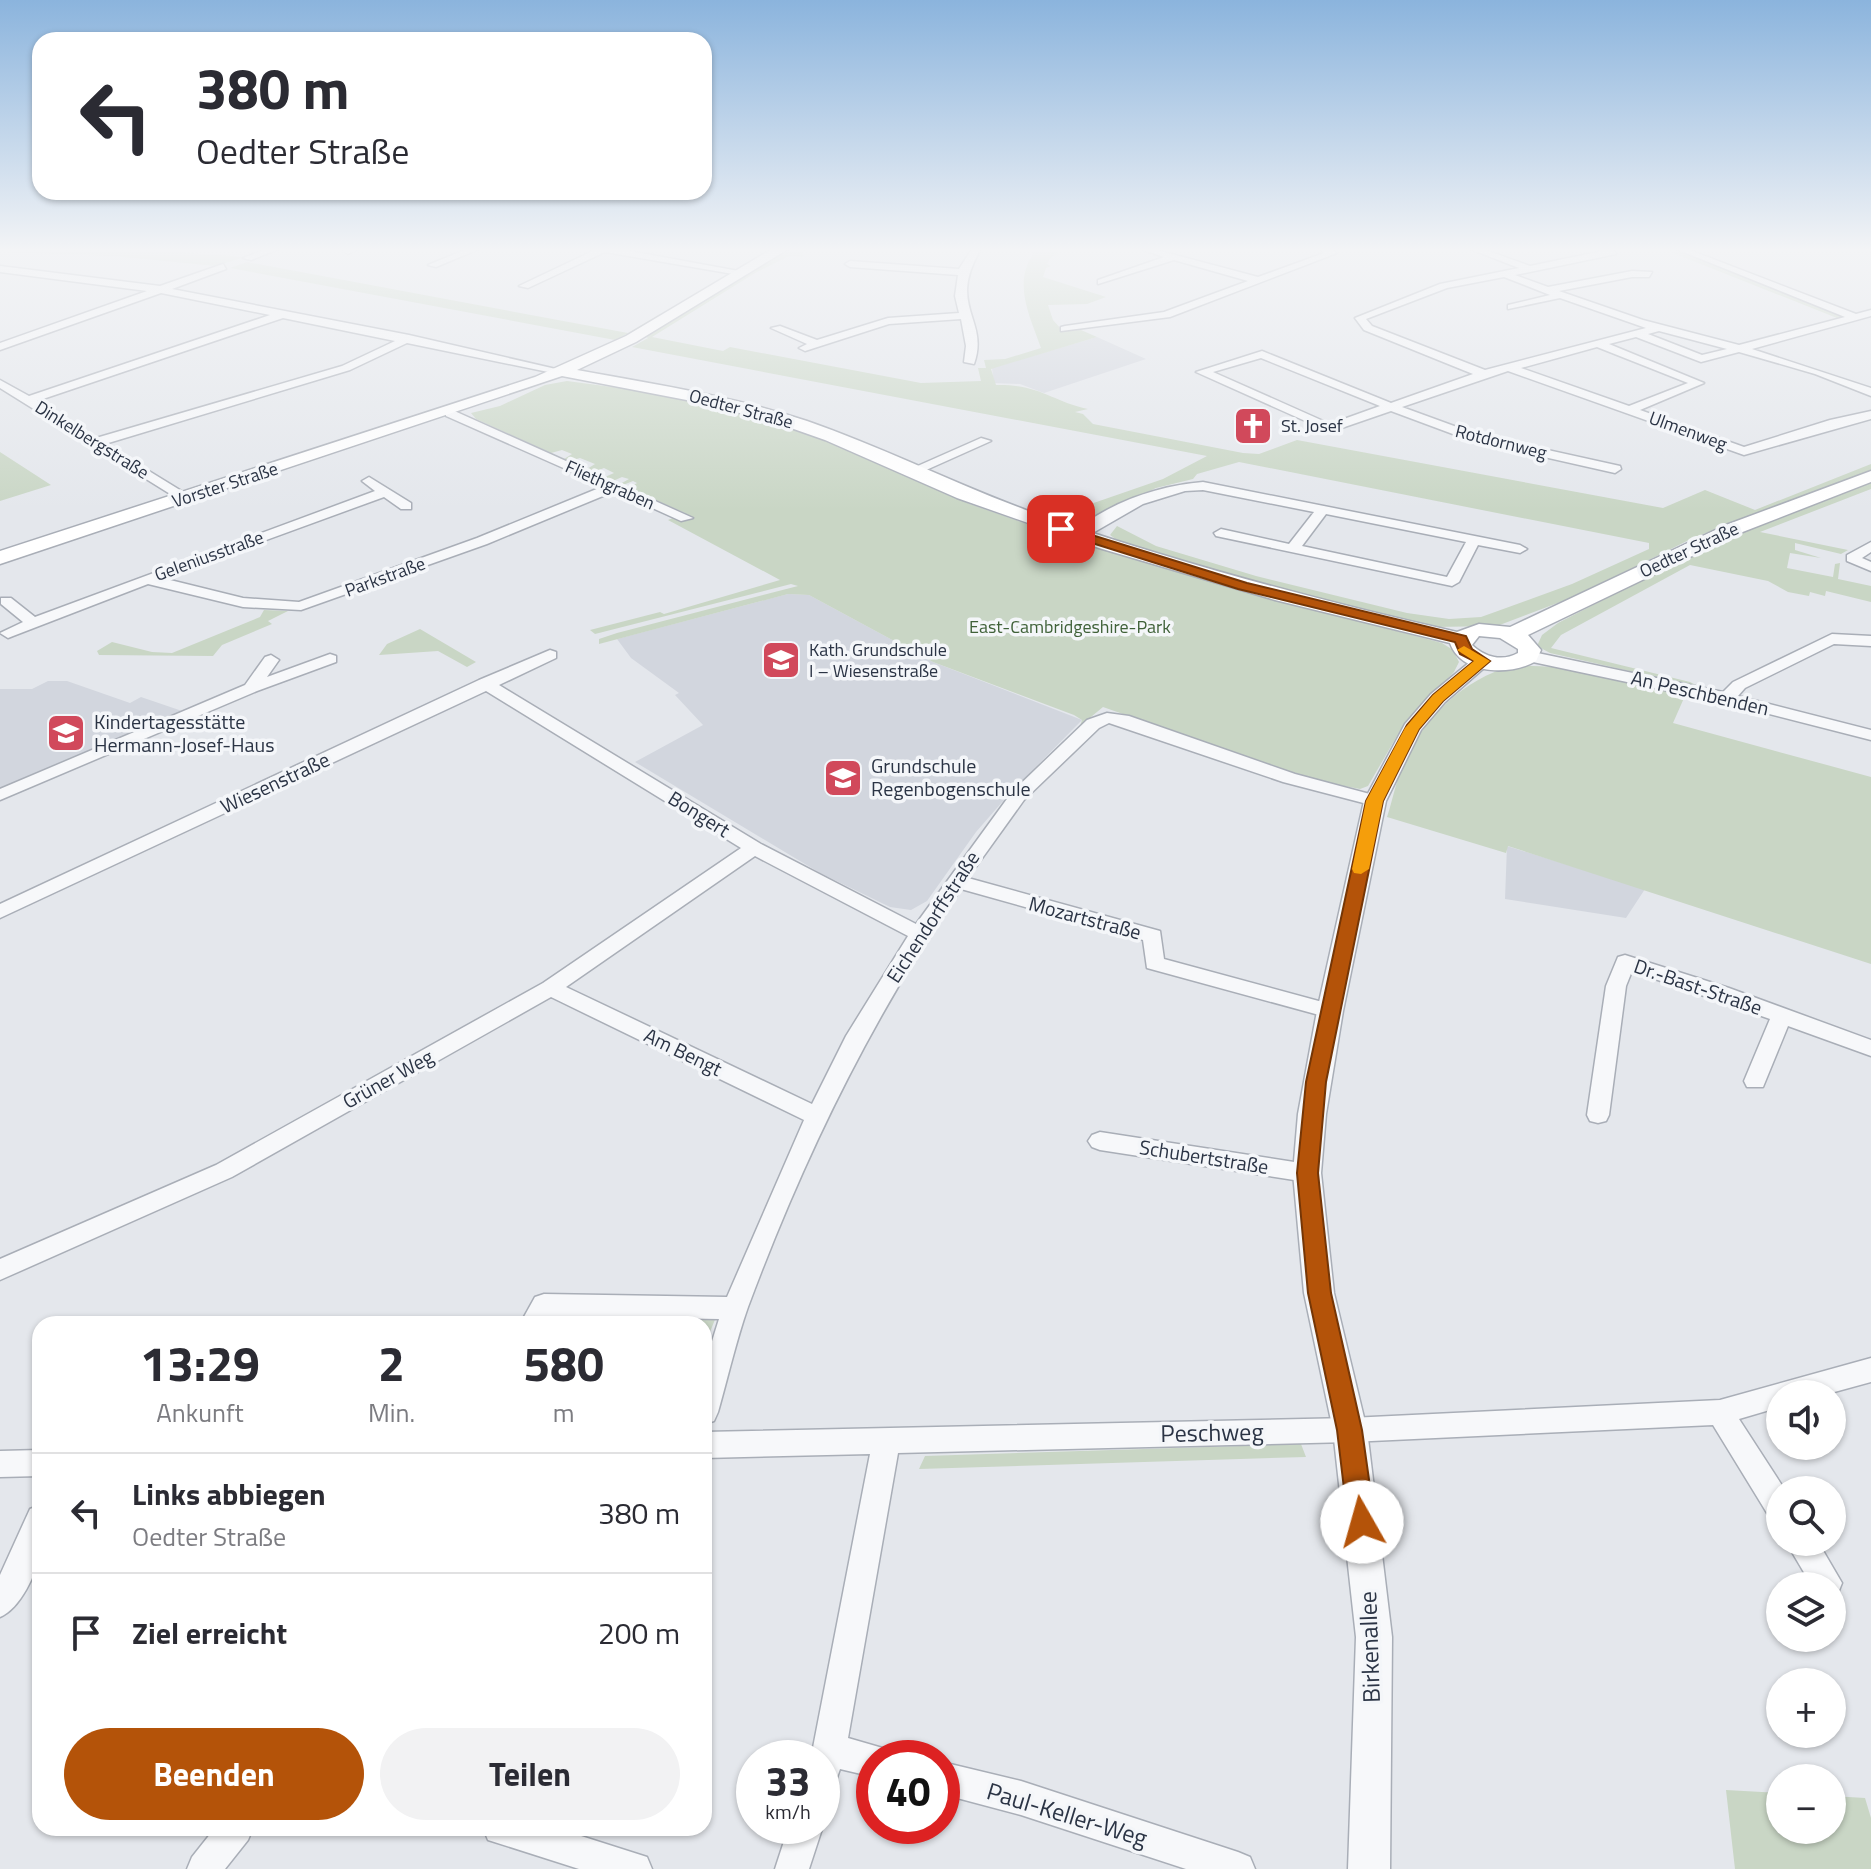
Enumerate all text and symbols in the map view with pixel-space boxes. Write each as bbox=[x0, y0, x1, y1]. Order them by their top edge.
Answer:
text: 380 m bbox=[196, 46, 349, 131]
icon: left bbox=[64, 64, 168, 168]
text: Oedter Straße bbox=[196, 123, 409, 178]
street label: Oedter Straße bbox=[686, 382, 796, 435]
street label: Dinkelbergstraße bbox=[30, 394, 155, 486]
street label: Ulmenweg bbox=[1645, 404, 1731, 457]
church icon: St. Josef bbox=[1232, 405, 1274, 447]
place label: St. Josef bbox=[1281, 412, 1343, 439]
street label: Rotdornweg bbox=[1453, 417, 1550, 466]
street label: Fliethgraben bbox=[561, 453, 659, 516]
street label: Vorster Straße bbox=[168, 455, 281, 514]
pin bbox=[1027, 495, 1095, 563]
icon: arrive bbox=[1039, 507, 1083, 551]
street label: Oedter Straße bbox=[1635, 515, 1743, 584]
street label: Geleniusstraße bbox=[150, 523, 267, 588]
street label: Parkstraße bbox=[341, 550, 429, 604]
park label: East-Cambridgeshire-Park bbox=[969, 613, 1171, 640]
place label: Kath. Grundschule I – Wiesenstraße bbox=[809, 636, 947, 684]
school or university icon: Kath. Grundschule I – Wiesenstraße bbox=[760, 639, 802, 681]
street label: An Peschbenden bbox=[1628, 662, 1772, 723]
place label: Kindertagesstätte Hermann-Josef-Haus bbox=[94, 706, 274, 760]
school or university icon: Kindertagesstätte Hermann-Josef-Haus bbox=[45, 712, 87, 754]
street label: Wiesenstraße bbox=[215, 744, 334, 821]
place label: Grundschule Regenbogenschule bbox=[871, 750, 1031, 804]
school or university icon: Grundschule Regenbogenschule bbox=[822, 757, 864, 799]
street label: Bongert bbox=[662, 782, 736, 845]
street label: Eichendorffstraße bbox=[878, 845, 987, 989]
street label: Mozartstraße bbox=[1026, 888, 1145, 947]
street label: Dr.-Bast-Straße bbox=[1630, 950, 1766, 1023]
street label: Am Bengt bbox=[639, 1019, 728, 1084]
street label: Grüner Weg bbox=[337, 1041, 439, 1116]
street label: Schubertstraße bbox=[1137, 1131, 1271, 1182]
text: 13:29 bbox=[140, 1327, 260, 1400]
text: 2 bbox=[378, 1327, 405, 1400]
text: 580 bbox=[523, 1327, 604, 1400]
map controls bbox=[1766, 1380, 1846, 1844]
button: sound bbox=[1766, 1380, 1846, 1460]
text: Ankunft bbox=[156, 1393, 244, 1432]
text: Min. bbox=[368, 1393, 415, 1432]
text: m bbox=[553, 1393, 574, 1432]
street label: Peschweg bbox=[1160, 1413, 1264, 1451]
text: Links abbiegen bbox=[132, 1471, 326, 1517]
button: search bbox=[1766, 1476, 1846, 1556]
position arrow bbox=[1320, 1480, 1404, 1564]
text: 380 m bbox=[598, 1490, 680, 1536]
icon: left bbox=[64, 1491, 108, 1535]
text: Oedter Straße bbox=[132, 1517, 286, 1556]
button: layers bbox=[1766, 1572, 1846, 1652]
street label: Birkenallee bbox=[1349, 1590, 1389, 1704]
text: Ziel erreicht bbox=[132, 1610, 287, 1656]
text: 200 m bbox=[598, 1610, 680, 1656]
icon: arrive bbox=[64, 1611, 108, 1655]
button: + bbox=[1766, 1668, 1846, 1748]
button: Beenden bbox=[64, 1728, 364, 1820]
button: Teilen bbox=[380, 1728, 680, 1820]
speed limit sign: 40 bbox=[856, 1740, 960, 1844]
text: 33 bbox=[766, 1751, 810, 1812]
button: − bbox=[1766, 1764, 1846, 1844]
street label: Paul-Keller-Weg bbox=[983, 1773, 1152, 1856]
text: km/h bbox=[765, 1796, 811, 1827]

